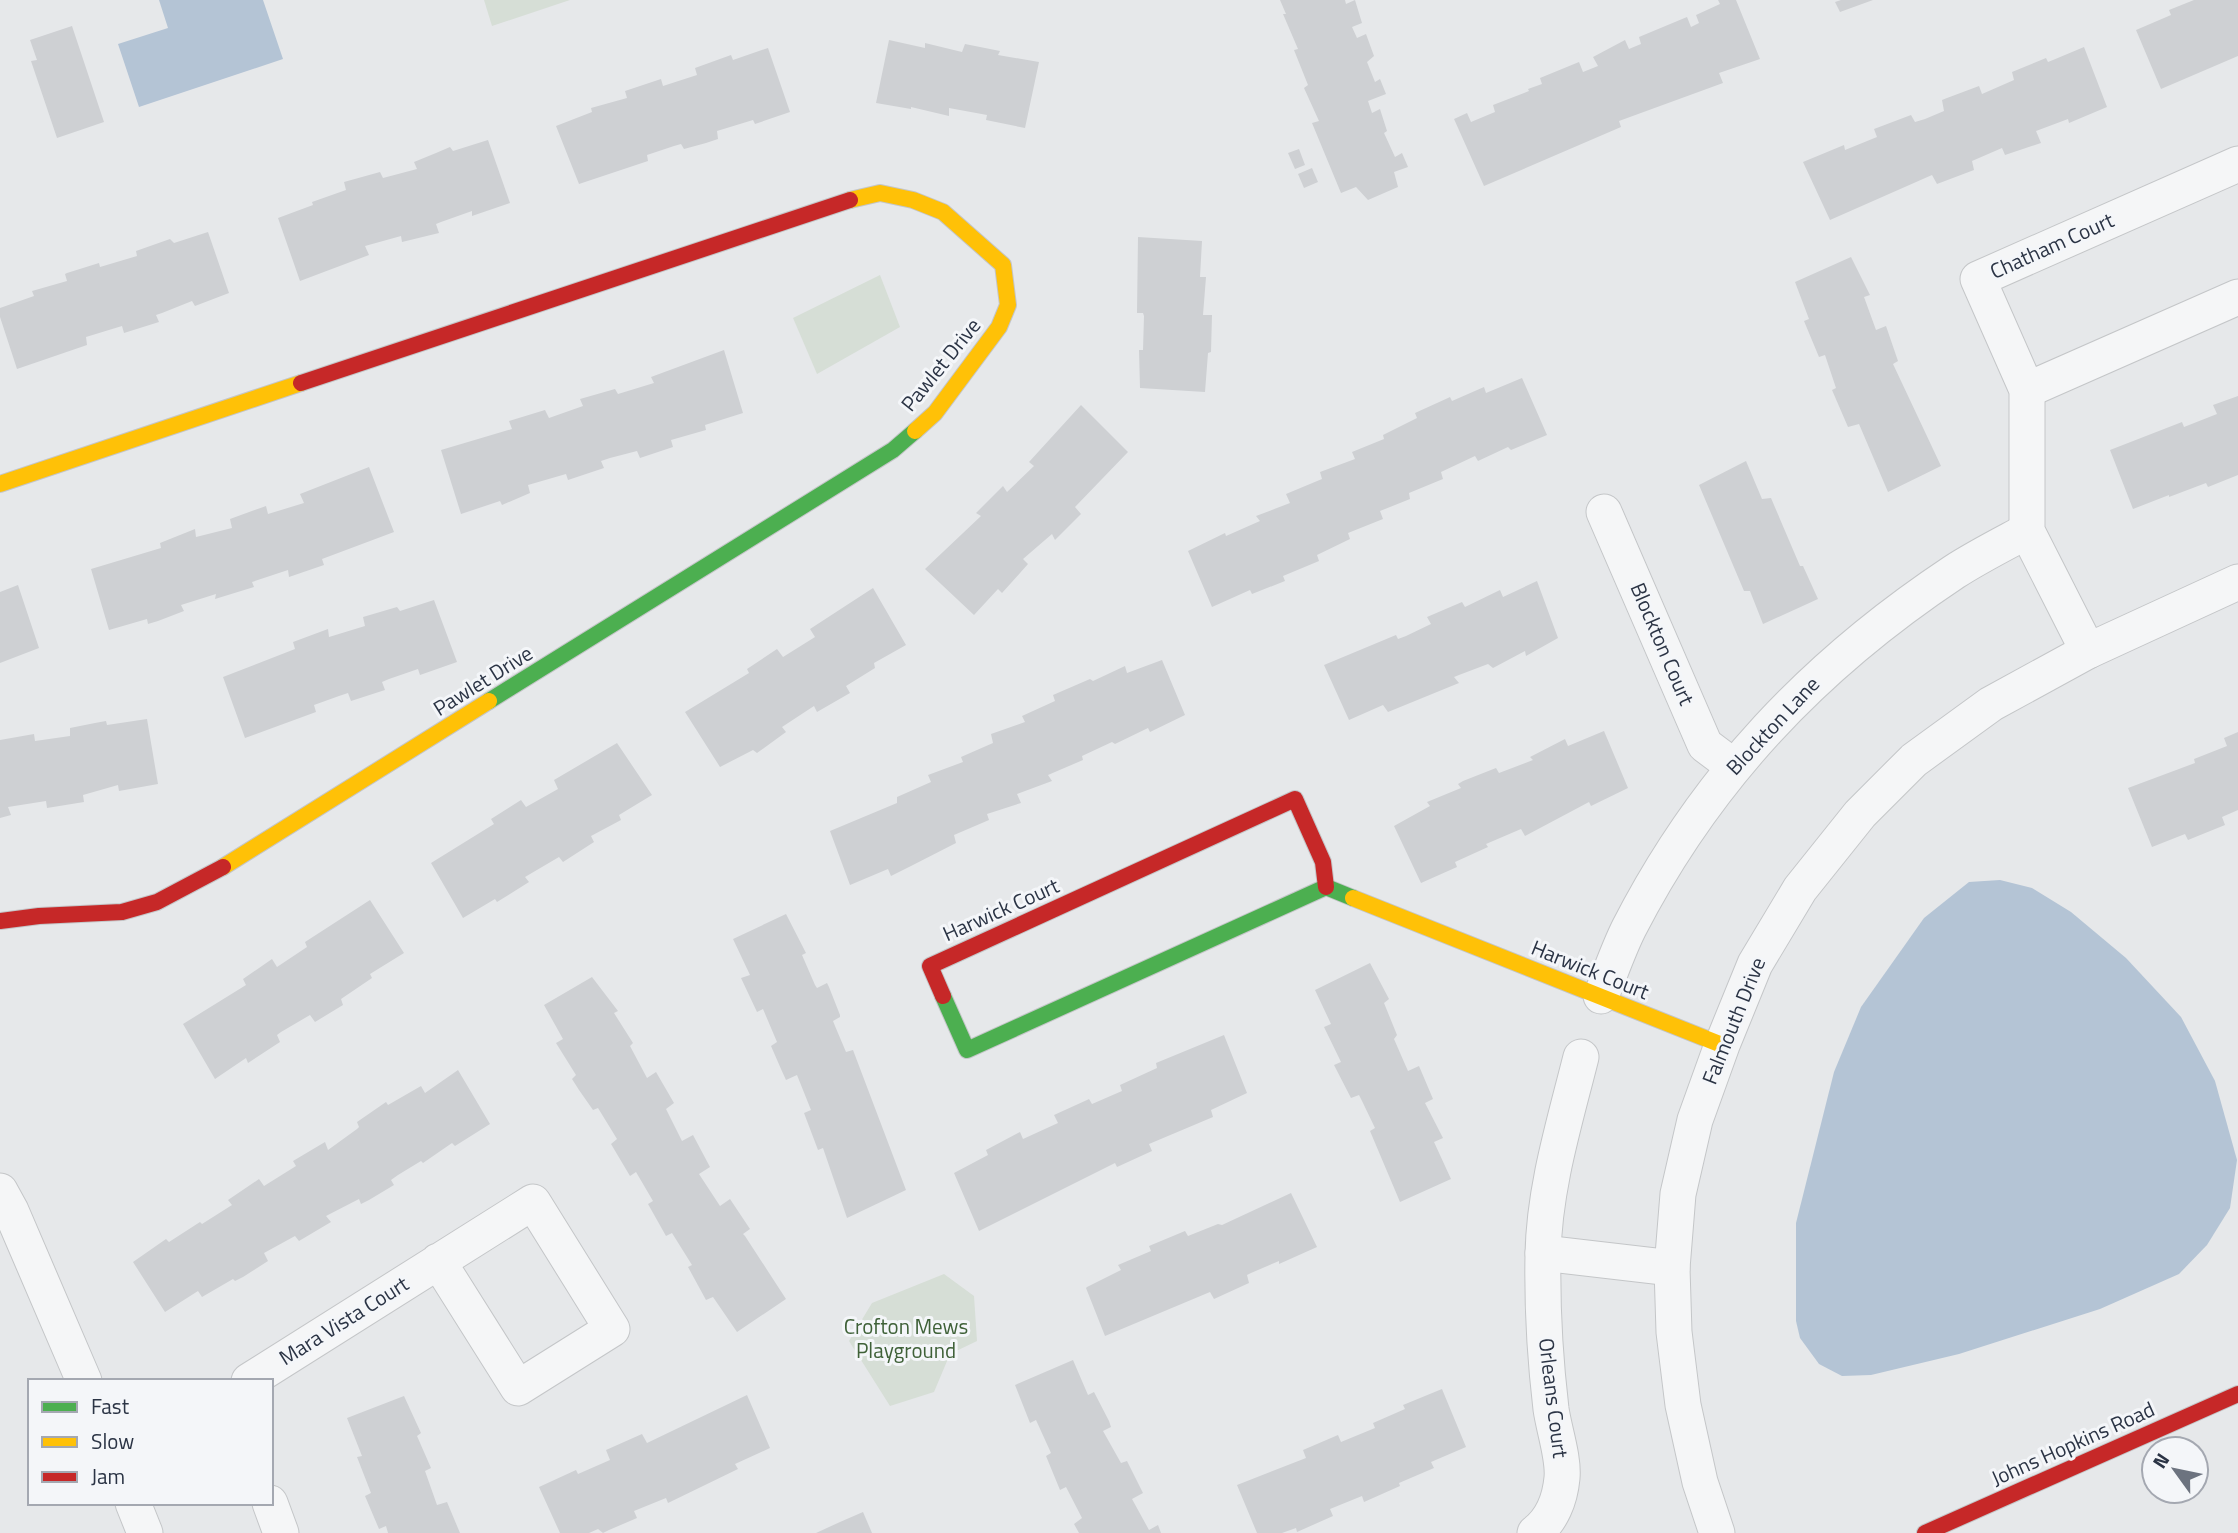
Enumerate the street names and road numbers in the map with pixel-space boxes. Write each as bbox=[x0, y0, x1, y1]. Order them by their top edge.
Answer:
street label: Chatham Court bbox=[1984, 203, 2119, 287]
street label: Pawlet Drive bbox=[892, 311, 988, 418]
street label: Blockton Court bbox=[1623, 577, 1703, 711]
street label: Pawlet Drive bbox=[426, 637, 539, 723]
street label: Blockton Lane bbox=[1718, 669, 1827, 782]
street label: Harwick Court bbox=[937, 869, 1065, 949]
street label: Harwick Court bbox=[1527, 931, 1655, 1007]
street label: Falmouth Drive bbox=[1693, 952, 1773, 1089]
street label: Mara Vista Court bbox=[272, 1267, 415, 1373]
street label: Orleans Court bbox=[1531, 1336, 1577, 1460]
street label: Johns Hopkins Road bbox=[1986, 1393, 2160, 1493]

